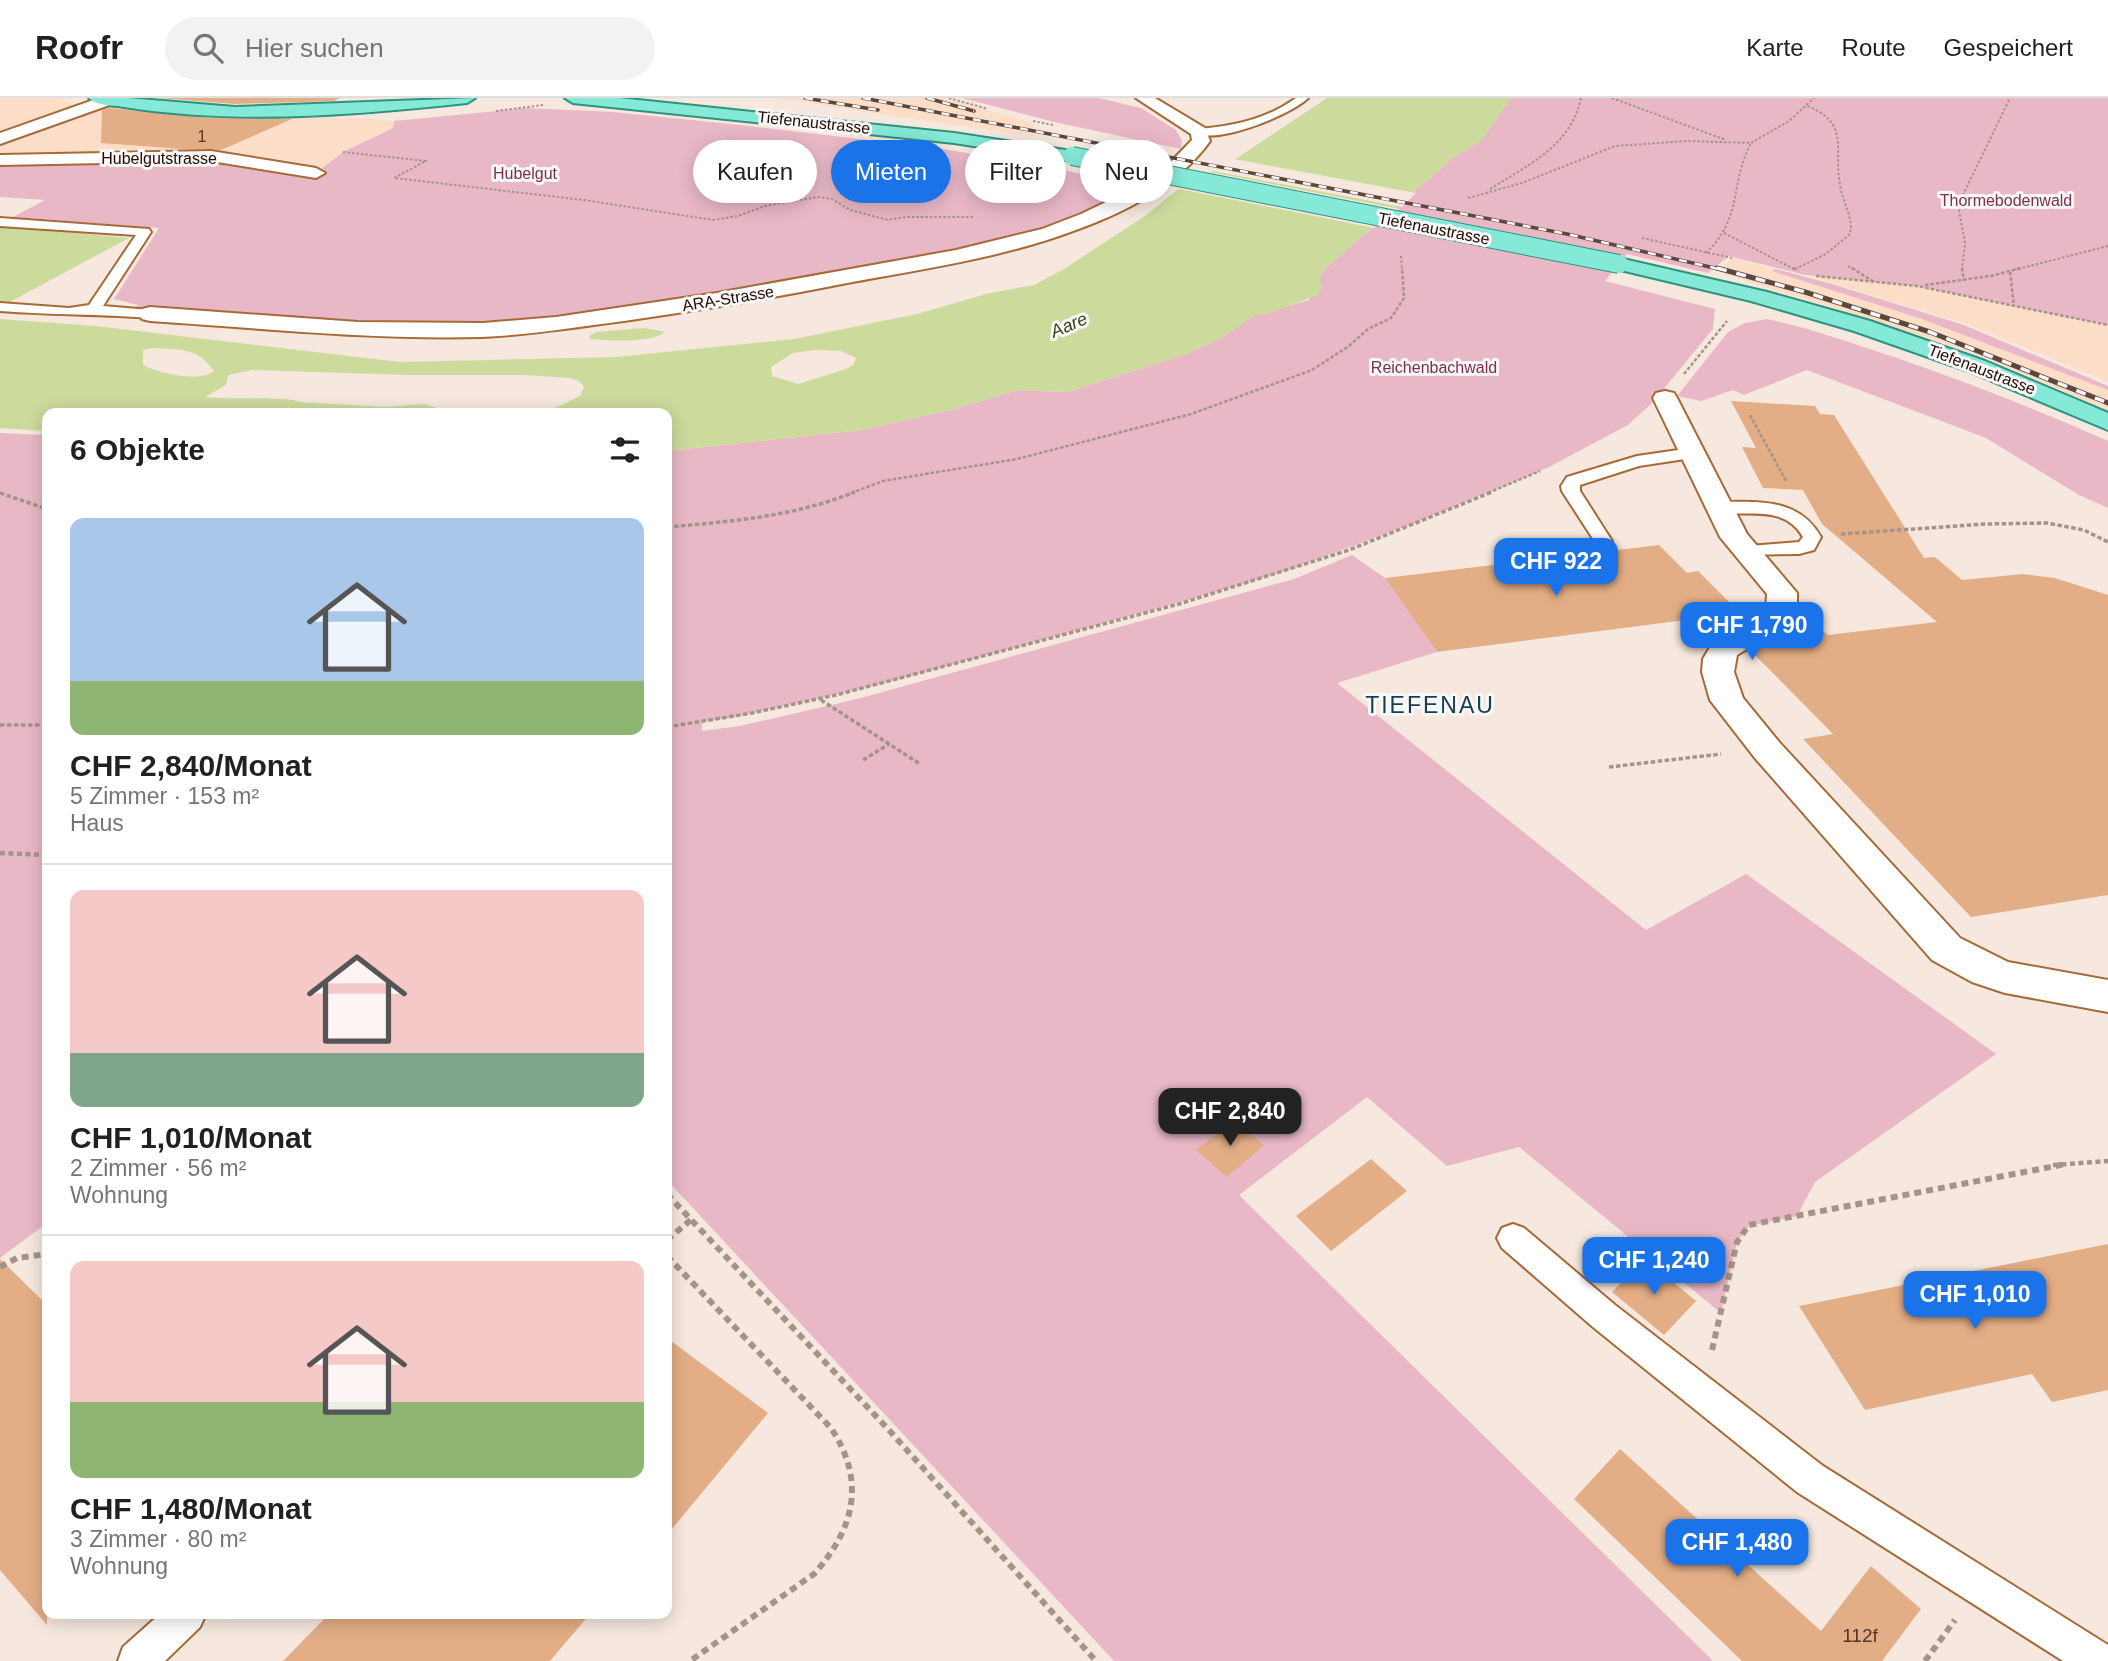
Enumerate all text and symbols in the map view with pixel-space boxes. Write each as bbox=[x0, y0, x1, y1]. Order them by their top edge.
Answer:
search box bbox=[165, 17, 655, 80]
text: Roofr bbox=[35, 29, 123, 66]
icon: search bbox=[189, 29, 227, 67]
text: Hier suchen bbox=[245, 33, 384, 63]
text: Karte bbox=[1746, 34, 1804, 61]
text: Route bbox=[1842, 34, 1906, 61]
text: Gespeichert bbox=[1944, 34, 2073, 61]
street label: Tiefenaustrasse bbox=[757, 108, 871, 137]
house number: 1 bbox=[198, 128, 207, 145]
chip: Kaufen bbox=[693, 140, 817, 203]
chip: Mieten bbox=[831, 140, 951, 203]
chip: Filter bbox=[965, 140, 1066, 203]
chip: Neu bbox=[1080, 140, 1173, 203]
street label: Hubelgutstrasse bbox=[101, 150, 217, 167]
park label: Hubelgut bbox=[493, 165, 558, 182]
park label: Thormebodenwald bbox=[1940, 192, 2072, 209]
street label: Tiefenaustrasse bbox=[1377, 209, 1491, 248]
street label: ARA-Strasse bbox=[681, 283, 775, 314]
water label: Aare bbox=[1047, 308, 1090, 342]
street label: Tiefenaustrasse bbox=[1926, 341, 2038, 398]
park label: Reichenbachwald bbox=[1371, 359, 1497, 376]
icon: filters bbox=[606, 431, 644, 469]
text: 6 Objekte bbox=[70, 433, 205, 466]
pin: CHF 922 bbox=[1491, 538, 1621, 598]
text: CHF 922 bbox=[1510, 548, 1602, 574]
icon: home bbox=[294, 564, 420, 690]
pin: CHF 1,790 bbox=[1672, 602, 1832, 662]
text: CHF 1,790 bbox=[1696, 612, 1808, 638]
district label: TIEFENAU bbox=[1365, 692, 1495, 718]
text: CHF 2,840/Monat bbox=[70, 749, 312, 782]
text: 5 Zimmer · 153 m² bbox=[70, 783, 259, 809]
text: Haus bbox=[70, 810, 124, 836]
icon: home bbox=[294, 936, 420, 1062]
pin: CHF 2,840 bbox=[1150, 1088, 1310, 1148]
text: CHF 2,840 bbox=[1174, 1098, 1286, 1124]
text: CHF 1,010/Monat bbox=[70, 1121, 312, 1154]
text: 2 Zimmer · 56 m² bbox=[70, 1155, 246, 1181]
text: Wohnung bbox=[70, 1182, 168, 1208]
pin: CHF 1,240 bbox=[1574, 1238, 1734, 1297]
text: CHF 1,240 bbox=[1598, 1247, 1710, 1273]
pin: CHF 1,010 bbox=[1895, 1272, 2055, 1331]
text: CHF 1,010 bbox=[1919, 1281, 2031, 1307]
icon: home bbox=[294, 1307, 420, 1433]
text: CHF 1,480/Monat bbox=[70, 1492, 312, 1525]
pin: CHF 1,480 bbox=[1657, 1520, 1817, 1579]
text: 3 Zimmer · 80 m² bbox=[70, 1526, 246, 1552]
text: CHF 1,480 bbox=[1681, 1529, 1793, 1555]
text: Wohnung bbox=[70, 1553, 168, 1579]
house number: 112f bbox=[1842, 1625, 1879, 1646]

